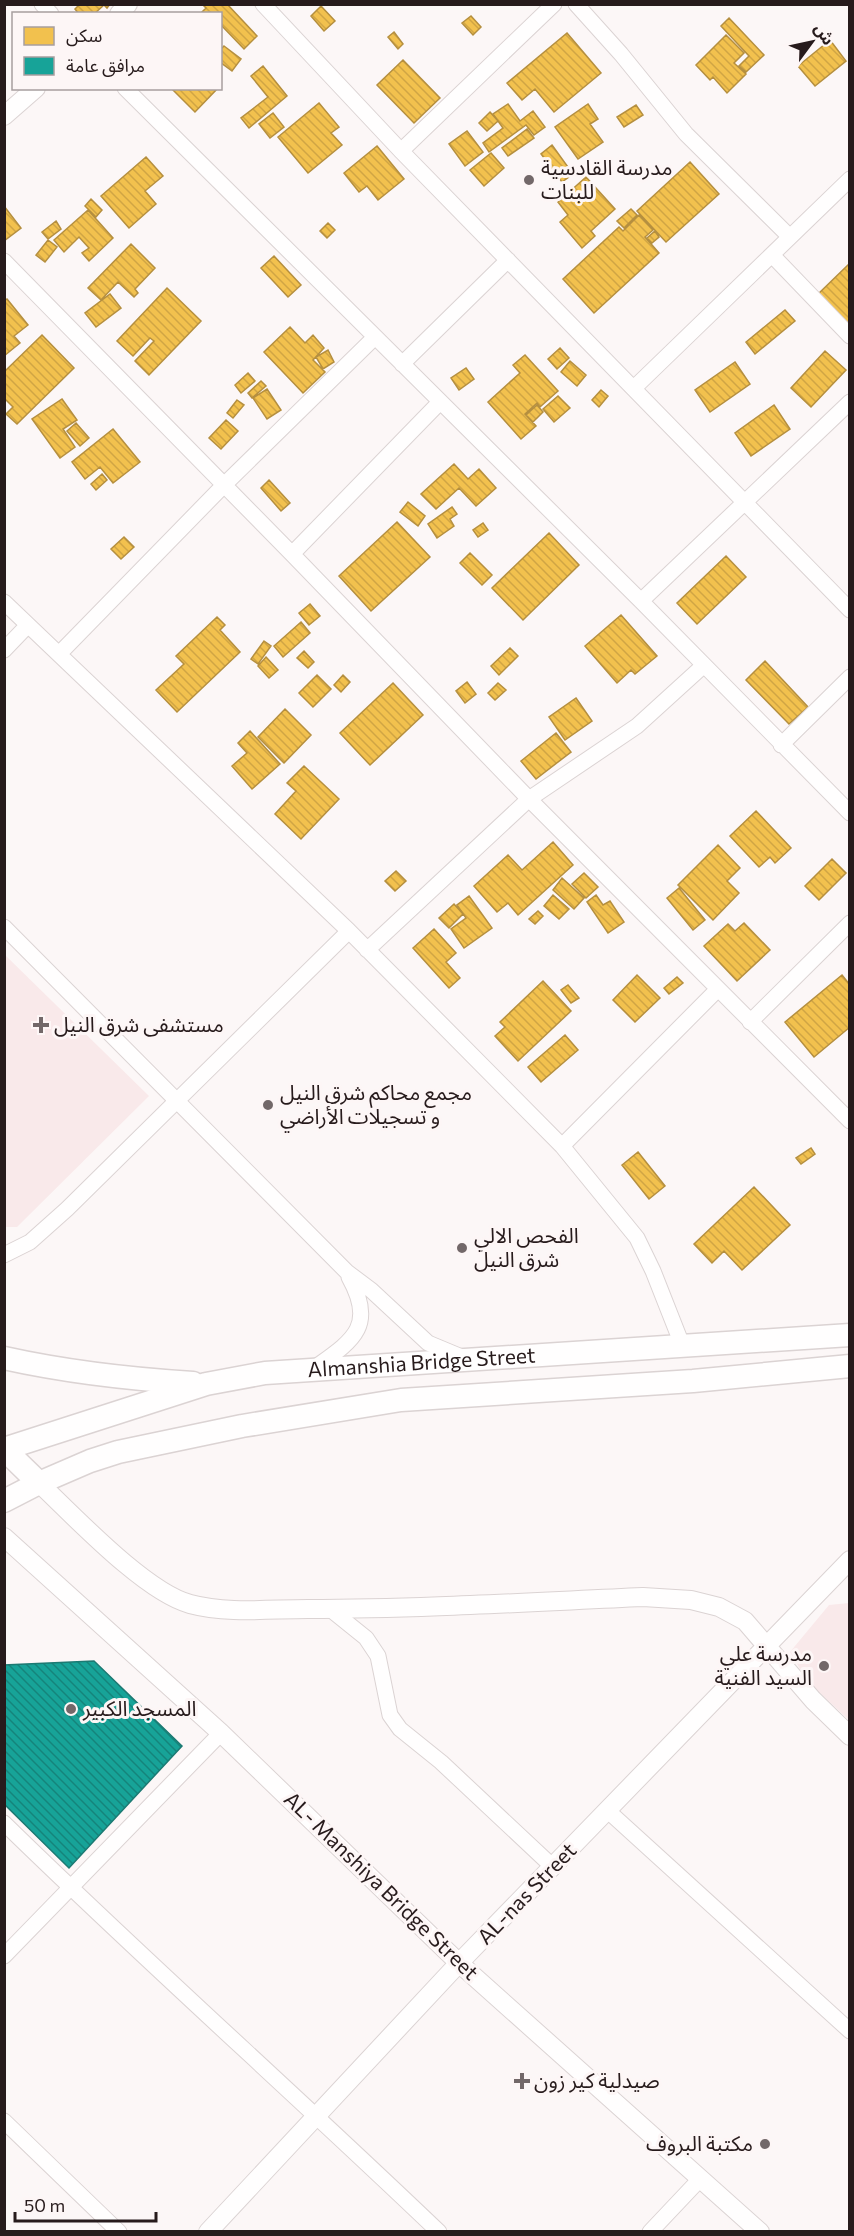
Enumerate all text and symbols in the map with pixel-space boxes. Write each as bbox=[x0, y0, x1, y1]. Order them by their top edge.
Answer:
legend bbox=[12, 12, 222, 90]
north arrow bbox=[782, 12, 842, 72]
text: ش bbox=[810, 19, 839, 49]
text: سكن bbox=[66, 24, 102, 47]
text: مرافق عامة bbox=[66, 54, 145, 77]
place label: مدرسة القادسية للبنات bbox=[541, 154, 672, 203]
marker: مدرسة القادسية للبنات bbox=[522, 173, 536, 187]
place label: مستشفى شرق النيل bbox=[54, 1011, 224, 1037]
marker: مستشفى شرق النيل bbox=[32, 1016, 50, 1034]
place label: مجمع محاكم شرق النيل و تسجيلات الأراضي bbox=[280, 1079, 472, 1133]
marker: مجمع محاكم شرق النيل و تسجيلات الأراضي bbox=[261, 1098, 275, 1112]
place label: الفحص الالي شرق النيل bbox=[474, 1222, 579, 1272]
marker: الفحص الالي شرق النيل bbox=[455, 1241, 469, 1255]
street label: Almanshia Bridge Street bbox=[307, 1341, 536, 1381]
place label: مدرسة علي السيد الفنية bbox=[715, 1640, 812, 1689]
marker: مدرسة علي السيد الفنية bbox=[817, 1659, 831, 1673]
place label: المسجد الكبير bbox=[82, 1695, 197, 1721]
marker: المسجد الكبير bbox=[64, 1702, 78, 1716]
street label: AL- Manshiya Bridge Street bbox=[280, 1786, 484, 1984]
street label: AL-nas Street bbox=[471, 1837, 581, 1949]
place label: صيدلية كير زون bbox=[534, 2067, 660, 2093]
marker: صيدلية كير زون bbox=[515, 2074, 529, 2088]
place label: مكتبة البروف bbox=[646, 2130, 753, 2156]
marker: مكتبة البروف bbox=[758, 2137, 772, 2151]
scale bar bbox=[15, 2185, 156, 2223]
text: 50 m bbox=[24, 2194, 65, 2216]

